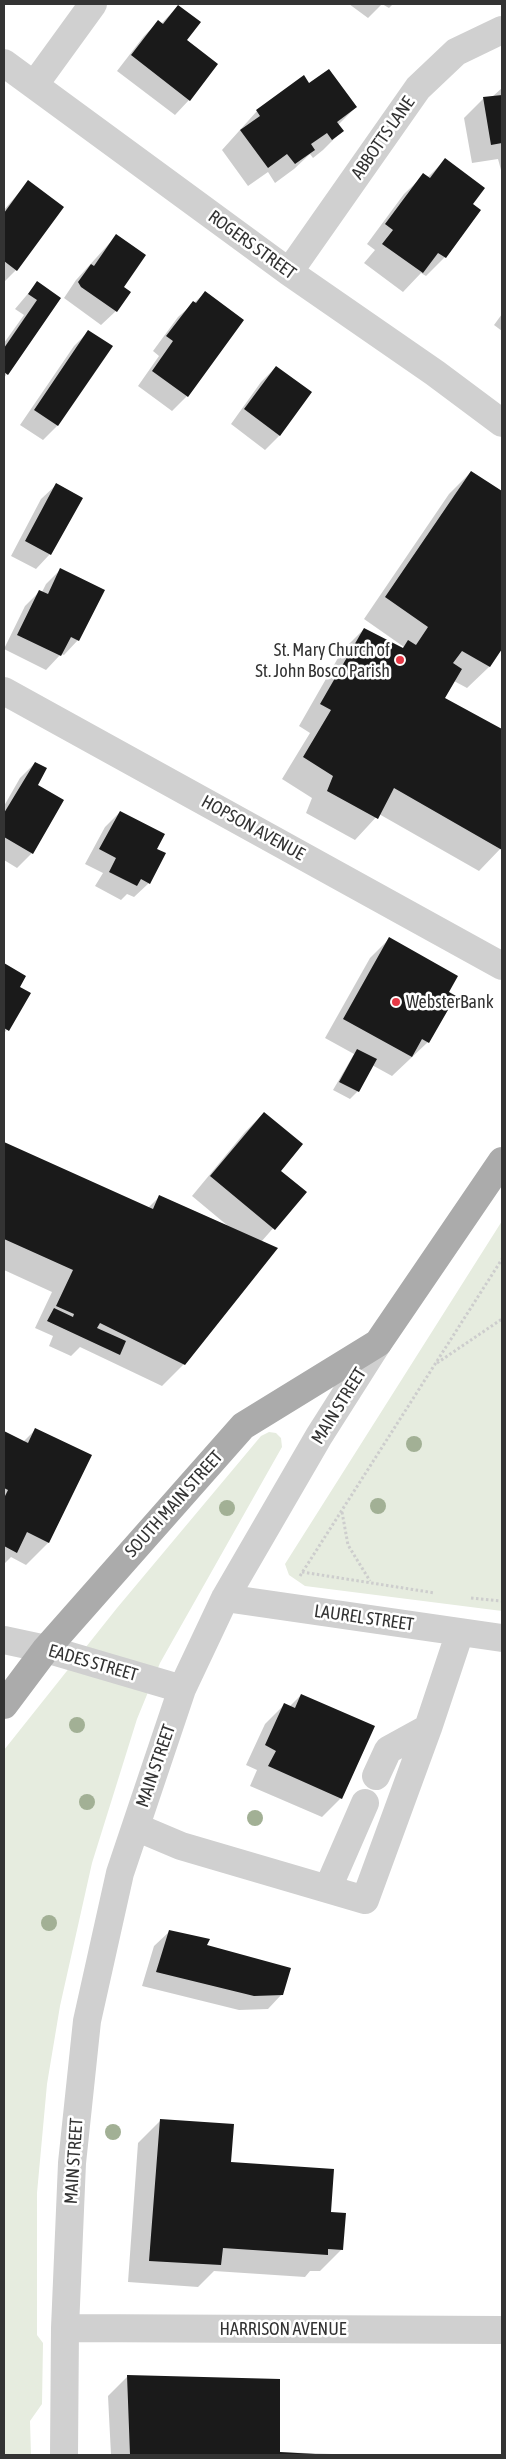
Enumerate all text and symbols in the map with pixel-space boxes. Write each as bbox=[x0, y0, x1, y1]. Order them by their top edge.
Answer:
street label: ABBOTTS LANE bbox=[347, 93, 419, 183]
street label: ROGERS STREET bbox=[204, 206, 300, 284]
place label: St. Mary Church of St. John Bosco Parish bbox=[255, 639, 390, 682]
marker: St. Mary Church of St. John Bosco Parish bbox=[394, 654, 406, 666]
street label: HOPSON AVENUE bbox=[198, 791, 308, 865]
place label: WebsterBank bbox=[406, 991, 494, 1013]
marker: WebsterBank bbox=[390, 996, 402, 1008]
street label: MAIN STREET bbox=[307, 1364, 371, 1448]
street label: SOUTH MAIN STREET bbox=[121, 1446, 227, 1562]
street label: LAUREL STREET bbox=[313, 1600, 415, 1636]
street label: EADES STREET bbox=[46, 1640, 140, 1686]
street label: MAIN STREET bbox=[132, 1722, 180, 1810]
street label: MAIN STREET bbox=[60, 2117, 88, 2205]
street label: HARRISON AVENUE bbox=[220, 2318, 346, 2340]

